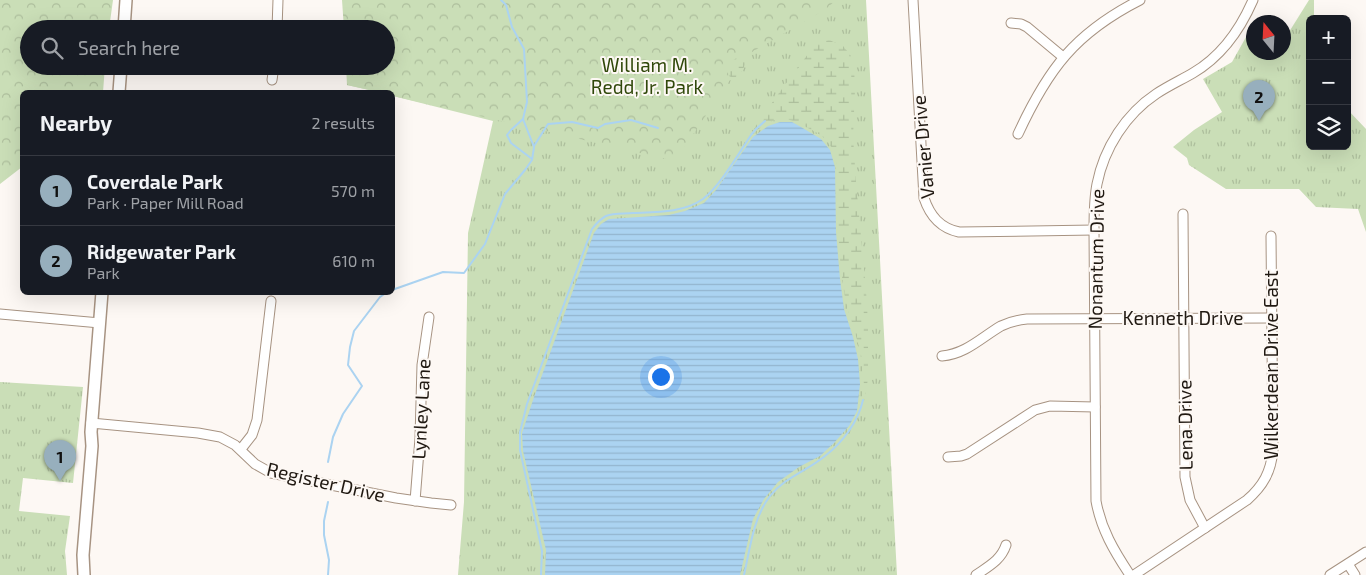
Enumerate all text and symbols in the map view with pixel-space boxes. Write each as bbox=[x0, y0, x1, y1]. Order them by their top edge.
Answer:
north arrow bbox=[1246, 15, 1291, 60]
map controls bbox=[1306, 15, 1351, 150]
button: + bbox=[1306, 15, 1351, 60]
search box bbox=[20, 20, 395, 75]
icon: search bbox=[38, 34, 66, 62]
text: Search here bbox=[78, 36, 180, 59]
park label: William M. Redd, Jr. Park bbox=[591, 53, 703, 98]
button: − bbox=[1306, 60, 1351, 105]
pin: 2 bbox=[1243, 80, 1275, 121]
street label: Vanier Drive bbox=[907, 94, 938, 200]
button: layers bbox=[1306, 105, 1351, 150]
text: Nearby bbox=[40, 110, 112, 135]
text: 2 results bbox=[312, 113, 375, 132]
text: Coverdale Park bbox=[87, 170, 223, 193]
text: 1 bbox=[53, 181, 59, 200]
text: 570 m bbox=[331, 181, 375, 200]
street label: Nonantum Drive bbox=[1083, 188, 1108, 330]
text: Park · Paper Mill Road bbox=[87, 193, 244, 212]
text: Ridgewater Park bbox=[87, 240, 236, 263]
text: 2 bbox=[51, 251, 61, 270]
text: 610 m bbox=[332, 251, 375, 270]
text: Park bbox=[87, 263, 120, 282]
street label: Wilkerdean Drive East bbox=[1259, 270, 1282, 460]
street label: Kenneth Drive bbox=[1122, 306, 1244, 329]
street label: Lynley Lane bbox=[406, 358, 435, 460]
your location bbox=[648, 364, 674, 390]
street label: Lena Drive bbox=[1172, 379, 1197, 471]
pin: 1 bbox=[44, 440, 76, 481]
street label: Register Drive bbox=[265, 457, 388, 506]

